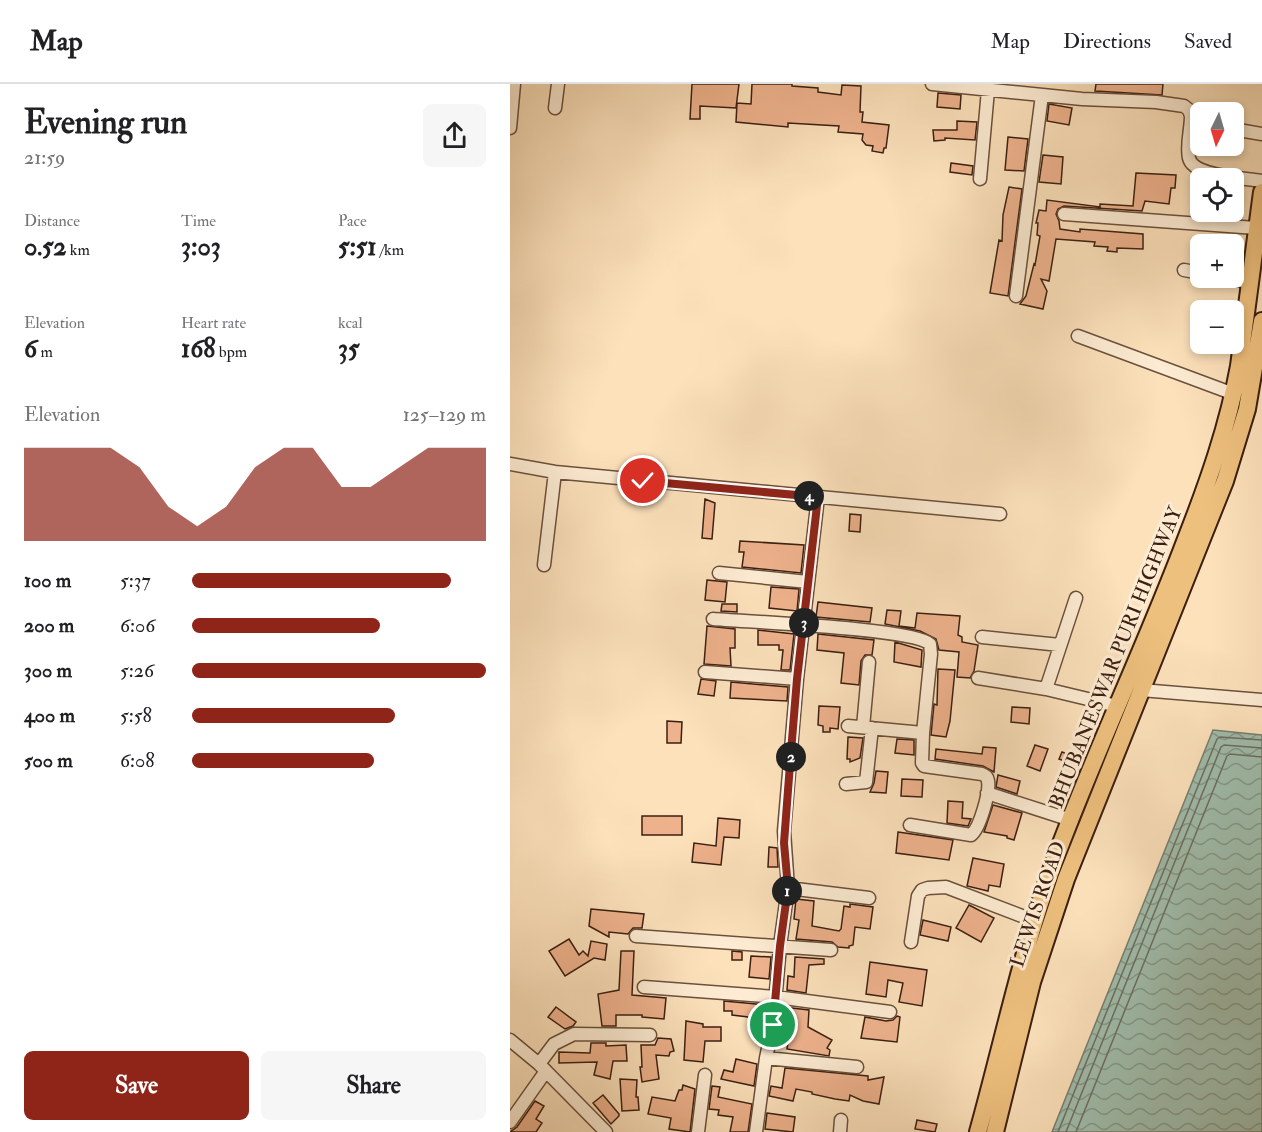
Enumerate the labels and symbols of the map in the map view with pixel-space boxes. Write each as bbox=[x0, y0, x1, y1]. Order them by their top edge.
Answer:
north arrow bbox=[1190, 102, 1244, 156]
pin bbox=[617, 455, 668, 506]
pin: 4 bbox=[794, 481, 824, 511]
street label: BHUBANESWAR PURI HIGHWAY bbox=[1043, 501, 1188, 812]
pin: 3 bbox=[789, 608, 819, 638]
pin: 2 bbox=[776, 742, 806, 772]
street label: LEWIS ROAD bbox=[1004, 838, 1071, 970]
pin: 1 bbox=[772, 876, 802, 906]
pin bbox=[747, 999, 798, 1050]

